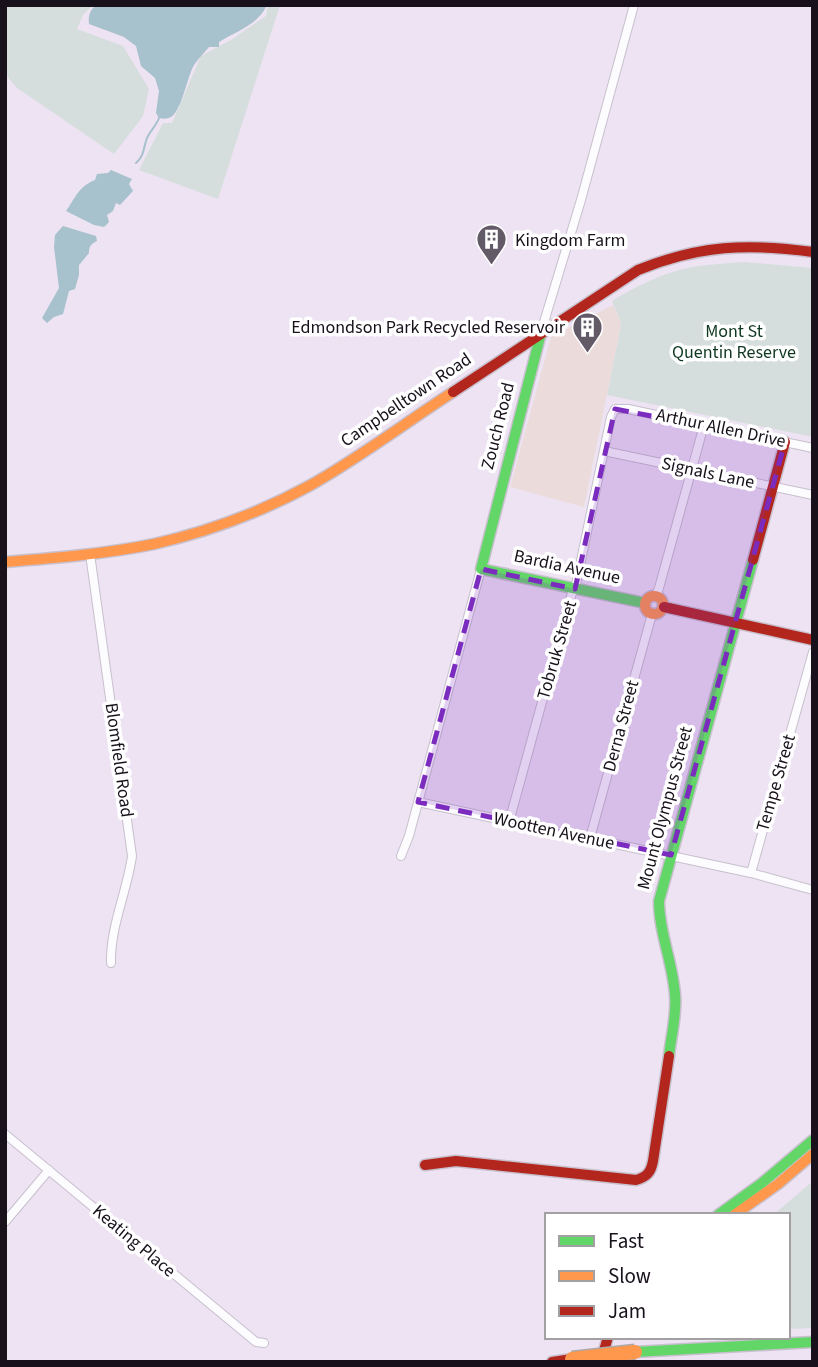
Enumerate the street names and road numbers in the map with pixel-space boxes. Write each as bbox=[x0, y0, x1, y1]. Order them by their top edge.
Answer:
street label: Campbelltown Road bbox=[336, 347, 476, 453]
street label: Zouch Road bbox=[475, 380, 521, 472]
street label: Arthur Allen Drive bbox=[654, 402, 788, 454]
street label: Signals Lane bbox=[659, 451, 757, 495]
street label: Bardia Avenue bbox=[511, 544, 623, 590]
street label: Tobruk Street bbox=[531, 598, 583, 702]
street label: Derna Street bbox=[597, 677, 645, 775]
street label: Blomfield Road bbox=[99, 701, 139, 819]
street label: Mount Olympus Street bbox=[631, 724, 699, 892]
street label: Tempe Street bbox=[750, 732, 802, 834]
street label: Wootten Avenue bbox=[491, 806, 617, 856]
street label: Keating Place bbox=[87, 1199, 181, 1283]

